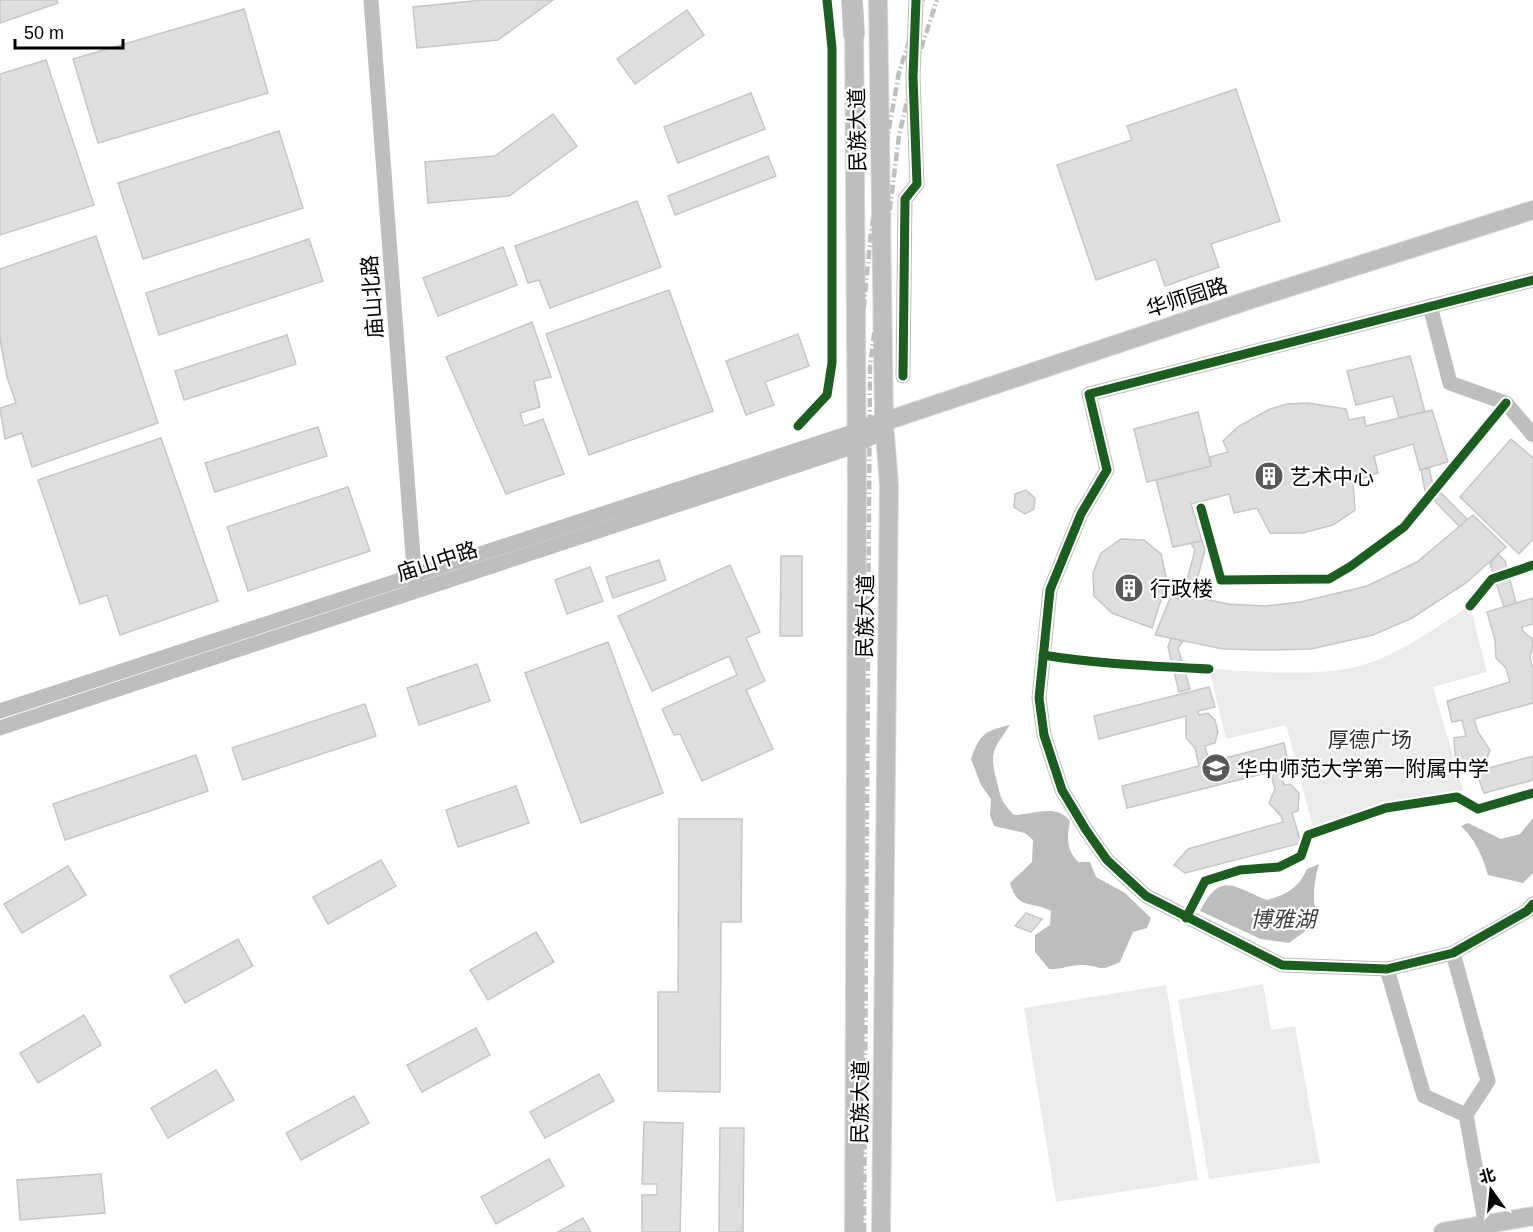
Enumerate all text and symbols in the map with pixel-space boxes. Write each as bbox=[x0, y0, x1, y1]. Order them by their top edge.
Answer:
scale bar bbox=[15, 12, 123, 50]
text: 50 m bbox=[24, 23, 64, 43]
street label: 民族大道 bbox=[845, 88, 869, 172]
street label: 庙山北路 bbox=[358, 254, 386, 340]
street label: 华师园路 bbox=[1144, 273, 1230, 321]
building icon: 艺术中心 bbox=[1253, 460, 1285, 492]
place label: 艺术中心 bbox=[1290, 465, 1374, 488]
street label: 庙山中路 bbox=[394, 537, 480, 585]
building icon: 行政楼 bbox=[1113, 572, 1145, 604]
street label: 民族大道 bbox=[853, 574, 877, 658]
place label: 行政楼 bbox=[1150, 577, 1213, 600]
park label: 厚德广场 bbox=[1328, 728, 1412, 751]
school or university icon: 华中师范大学第一附属中学 bbox=[1200, 752, 1232, 784]
place label: 华中师范大学第一附属中学 bbox=[1237, 757, 1489, 780]
water label: 博雅湖 bbox=[1250, 907, 1319, 932]
street label: 民族大道 bbox=[848, 1060, 872, 1144]
north arrow bbox=[1461, 1160, 1521, 1220]
text: 北 bbox=[1477, 1166, 1497, 1186]

